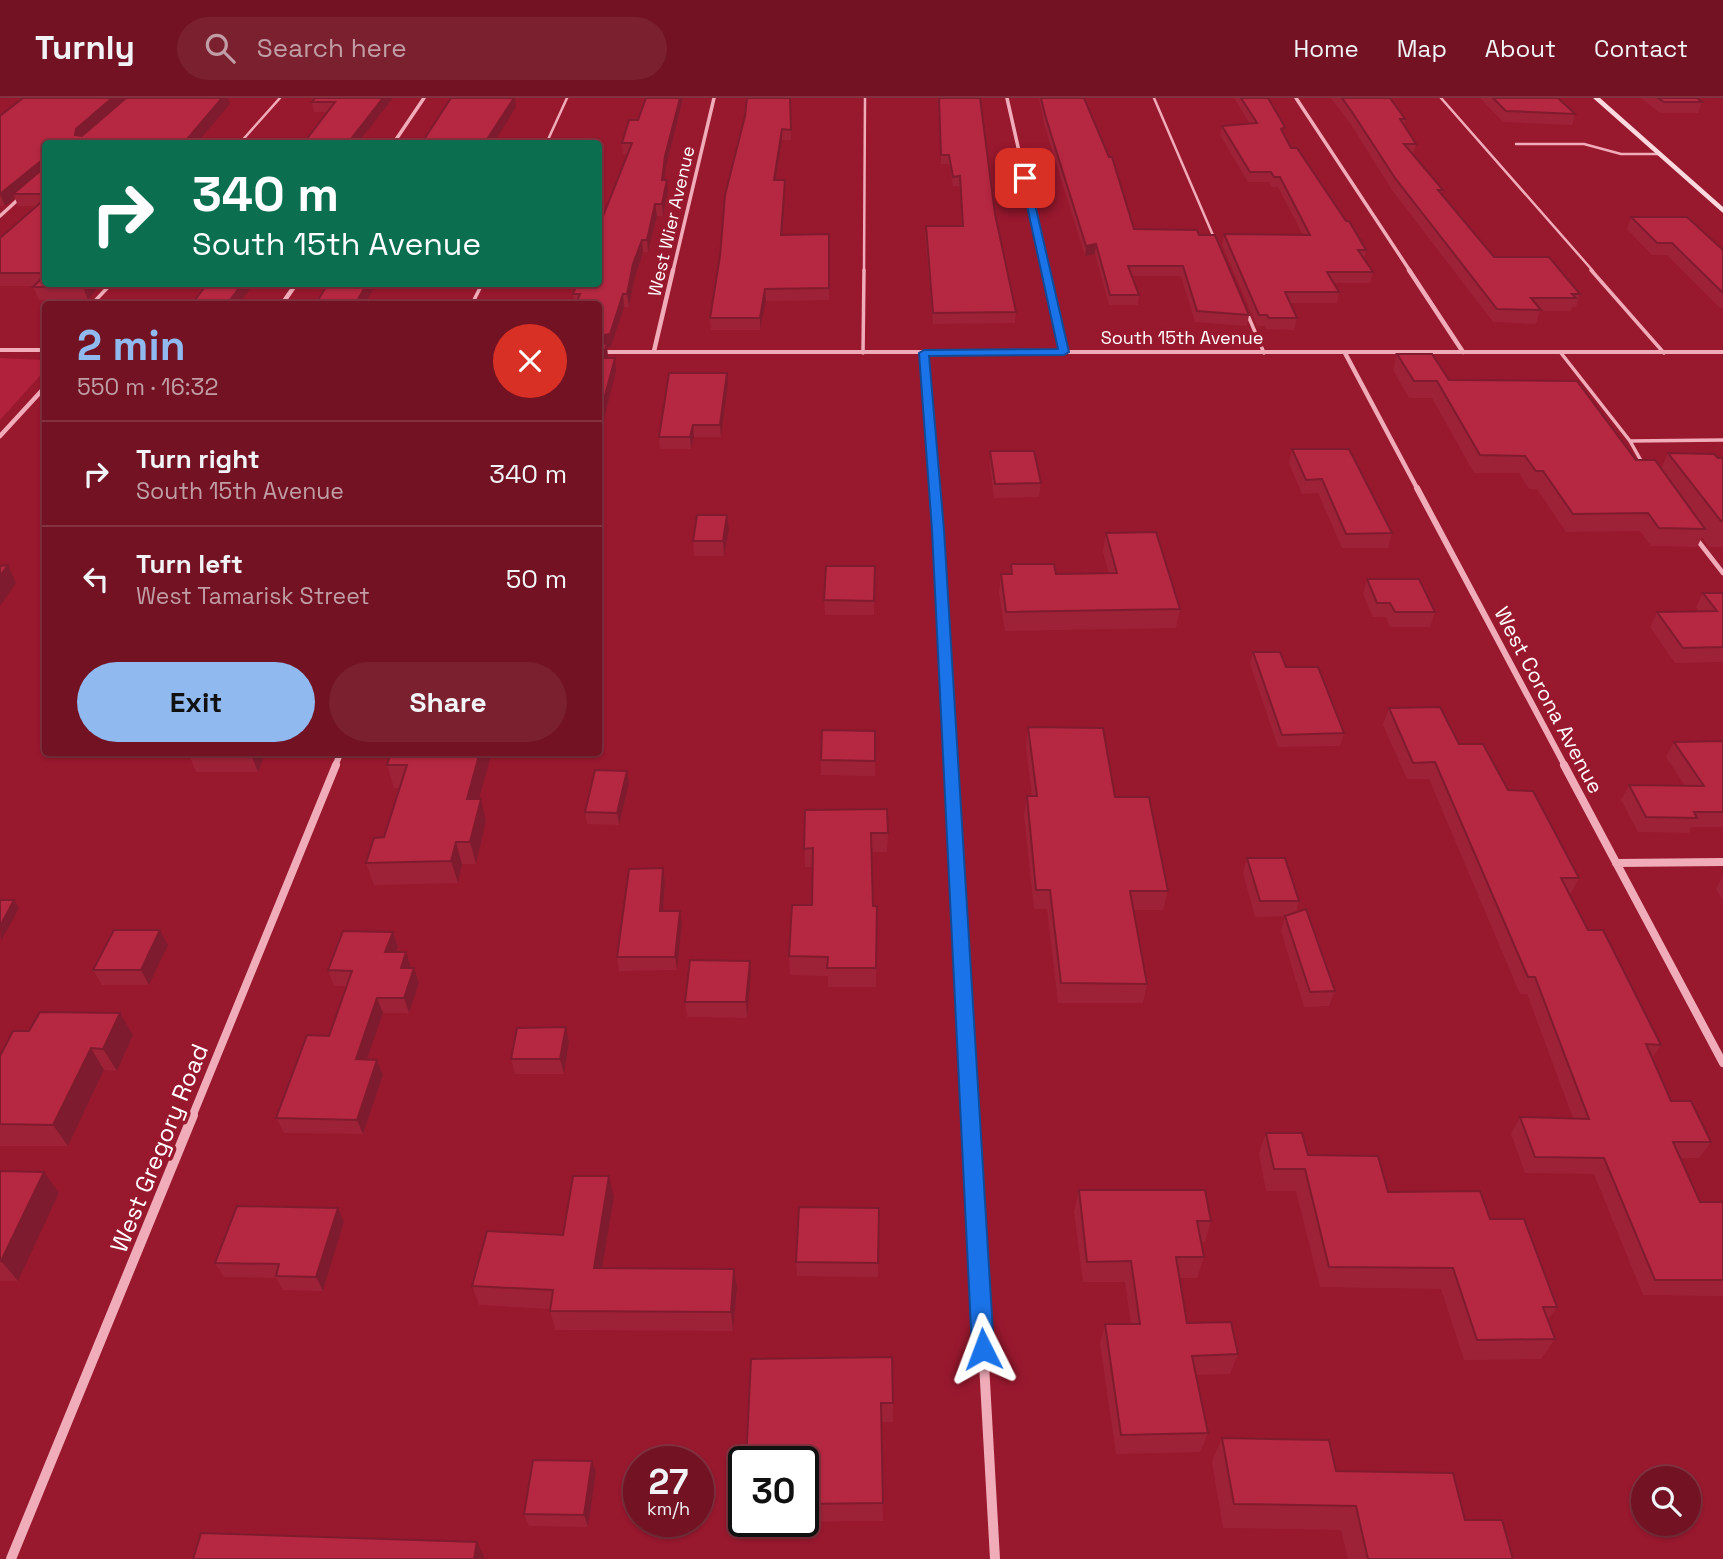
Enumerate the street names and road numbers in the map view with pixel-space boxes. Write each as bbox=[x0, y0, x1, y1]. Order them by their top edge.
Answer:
street label: West Wier Avenue bbox=[642, 143, 700, 299]
street label: South 15th Avenue bbox=[1101, 326, 1263, 349]
street label: West Corona Avenue bbox=[1488, 602, 1610, 798]
street label: West Gregory Road bbox=[103, 1039, 215, 1257]

